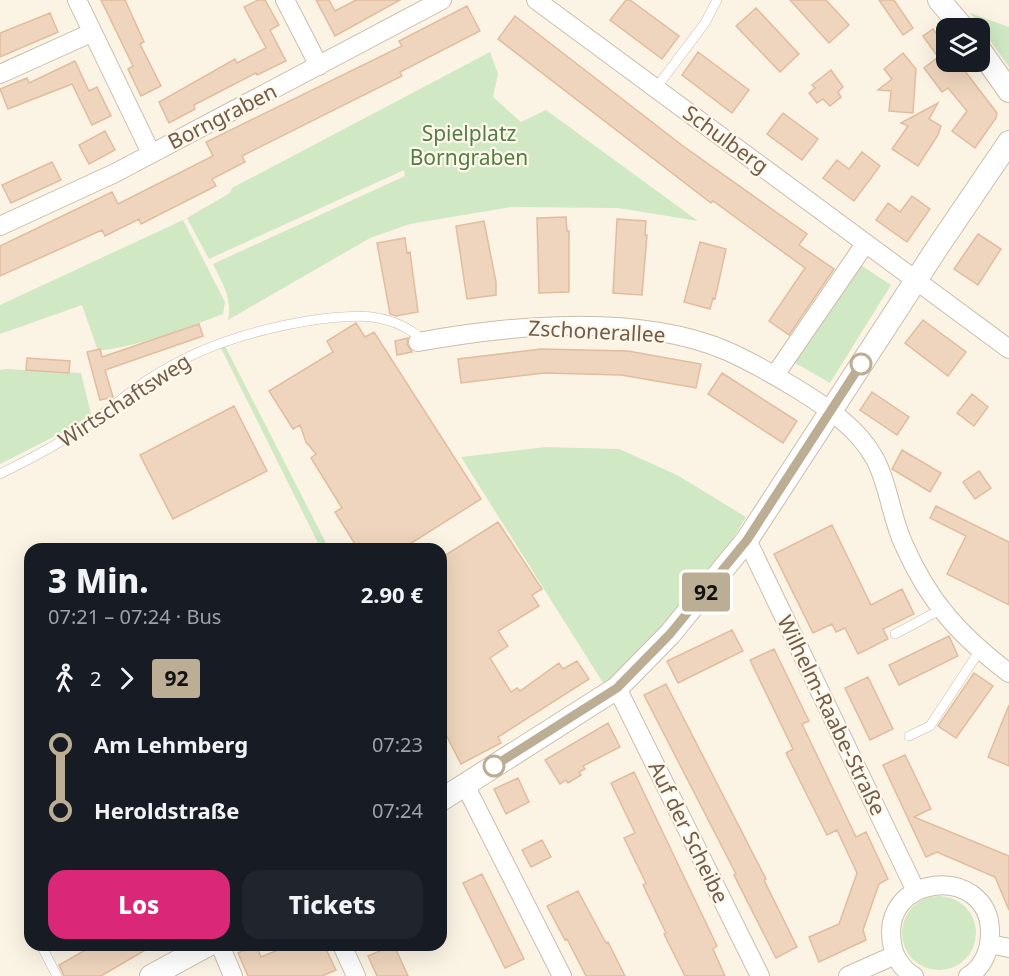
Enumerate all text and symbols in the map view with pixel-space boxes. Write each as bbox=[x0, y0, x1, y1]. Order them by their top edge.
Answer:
map controls bbox=[936, 18, 990, 72]
button: layers bbox=[936, 18, 990, 72]
street label: Borngraben bbox=[163, 77, 281, 155]
street label: Schulberg bbox=[678, 99, 774, 179]
park label: Spielplatz Borngraben bbox=[410, 119, 528, 171]
street label: Zschonerallee bbox=[528, 313, 666, 349]
street label: Wirtschaftsweg bbox=[53, 347, 195, 453]
unlabelled marker bbox=[850, 353, 872, 375]
text: 3 Min. bbox=[48, 558, 149, 603]
line badge: 92 bbox=[679, 572, 733, 612]
text: 92 bbox=[694, 578, 718, 606]
text: 2.90 € bbox=[361, 579, 423, 609]
text: 07:21 – 07:24 · Bus bbox=[48, 603, 221, 630]
street label: Wilhelm-Raabe-Straße bbox=[771, 610, 893, 820]
icon: walk bbox=[48, 662, 81, 695]
icon: forward bbox=[110, 662, 143, 695]
text: 92 bbox=[164, 664, 188, 692]
text: 2 bbox=[90, 665, 101, 692]
text: Am Lehmberg bbox=[94, 729, 248, 759]
text: 07:23 bbox=[372, 731, 423, 758]
unlabelled marker bbox=[483, 755, 505, 777]
street label: Auf der Scheibe bbox=[643, 756, 735, 908]
text: Heroldstraße bbox=[94, 795, 239, 825]
text: 07:24 bbox=[372, 797, 423, 824]
button: Los bbox=[48, 870, 230, 939]
button: Tickets bbox=[242, 870, 423, 939]

